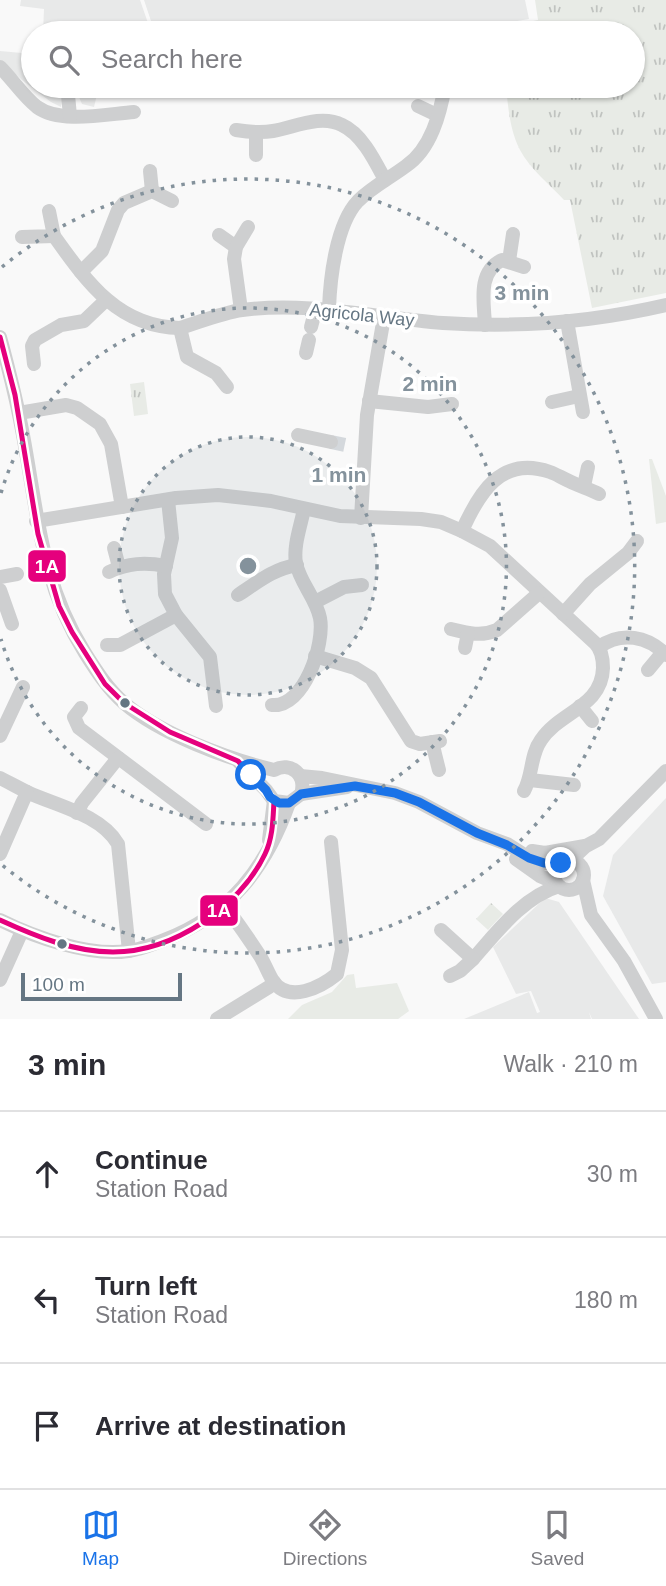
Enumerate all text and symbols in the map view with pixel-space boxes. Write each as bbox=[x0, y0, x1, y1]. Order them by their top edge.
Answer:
search box bbox=[21, 21, 645, 98]
icon: search bbox=[45, 41, 83, 79]
text: Search here bbox=[101, 44, 243, 74]
text: 3 min bbox=[495, 281, 549, 304]
street label: Agricola Way bbox=[309, 300, 415, 330]
text: 2 min bbox=[403, 372, 457, 395]
text: 1 min bbox=[312, 463, 366, 486]
line badge: 1A bbox=[27, 549, 67, 583]
centre of rings bbox=[236, 554, 260, 578]
text: 1A bbox=[35, 556, 59, 577]
unlabelled marker bbox=[118, 696, 132, 710]
route start bbox=[235, 759, 266, 790]
route end bbox=[545, 847, 576, 878]
line badge: 1A bbox=[199, 894, 239, 927]
text: 1A bbox=[207, 900, 231, 921]
unlabelled marker bbox=[55, 937, 69, 951]
scale bar bbox=[21, 970, 182, 1002]
text: 100 m bbox=[32, 974, 85, 995]
text: 3 min bbox=[28, 1048, 106, 1081]
text: Walk · 210 m bbox=[503, 1051, 638, 1077]
text: Continue bbox=[95, 1145, 208, 1175]
icon: ahead bbox=[28, 1155, 66, 1193]
text: 30 m bbox=[587, 1161, 638, 1187]
text: Station Road bbox=[95, 1176, 228, 1202]
text: Turn left bbox=[95, 1271, 197, 1301]
icon: left bbox=[28, 1281, 66, 1319]
text: 180 m bbox=[574, 1287, 638, 1313]
text: Station Road bbox=[95, 1302, 228, 1328]
icon: arrive bbox=[28, 1407, 66, 1445]
text: Arrive at destination bbox=[95, 1411, 346, 1441]
tab: Map bbox=[82, 1506, 120, 1570]
tab: Directions bbox=[283, 1506, 367, 1570]
tab: Saved bbox=[530, 1506, 584, 1570]

